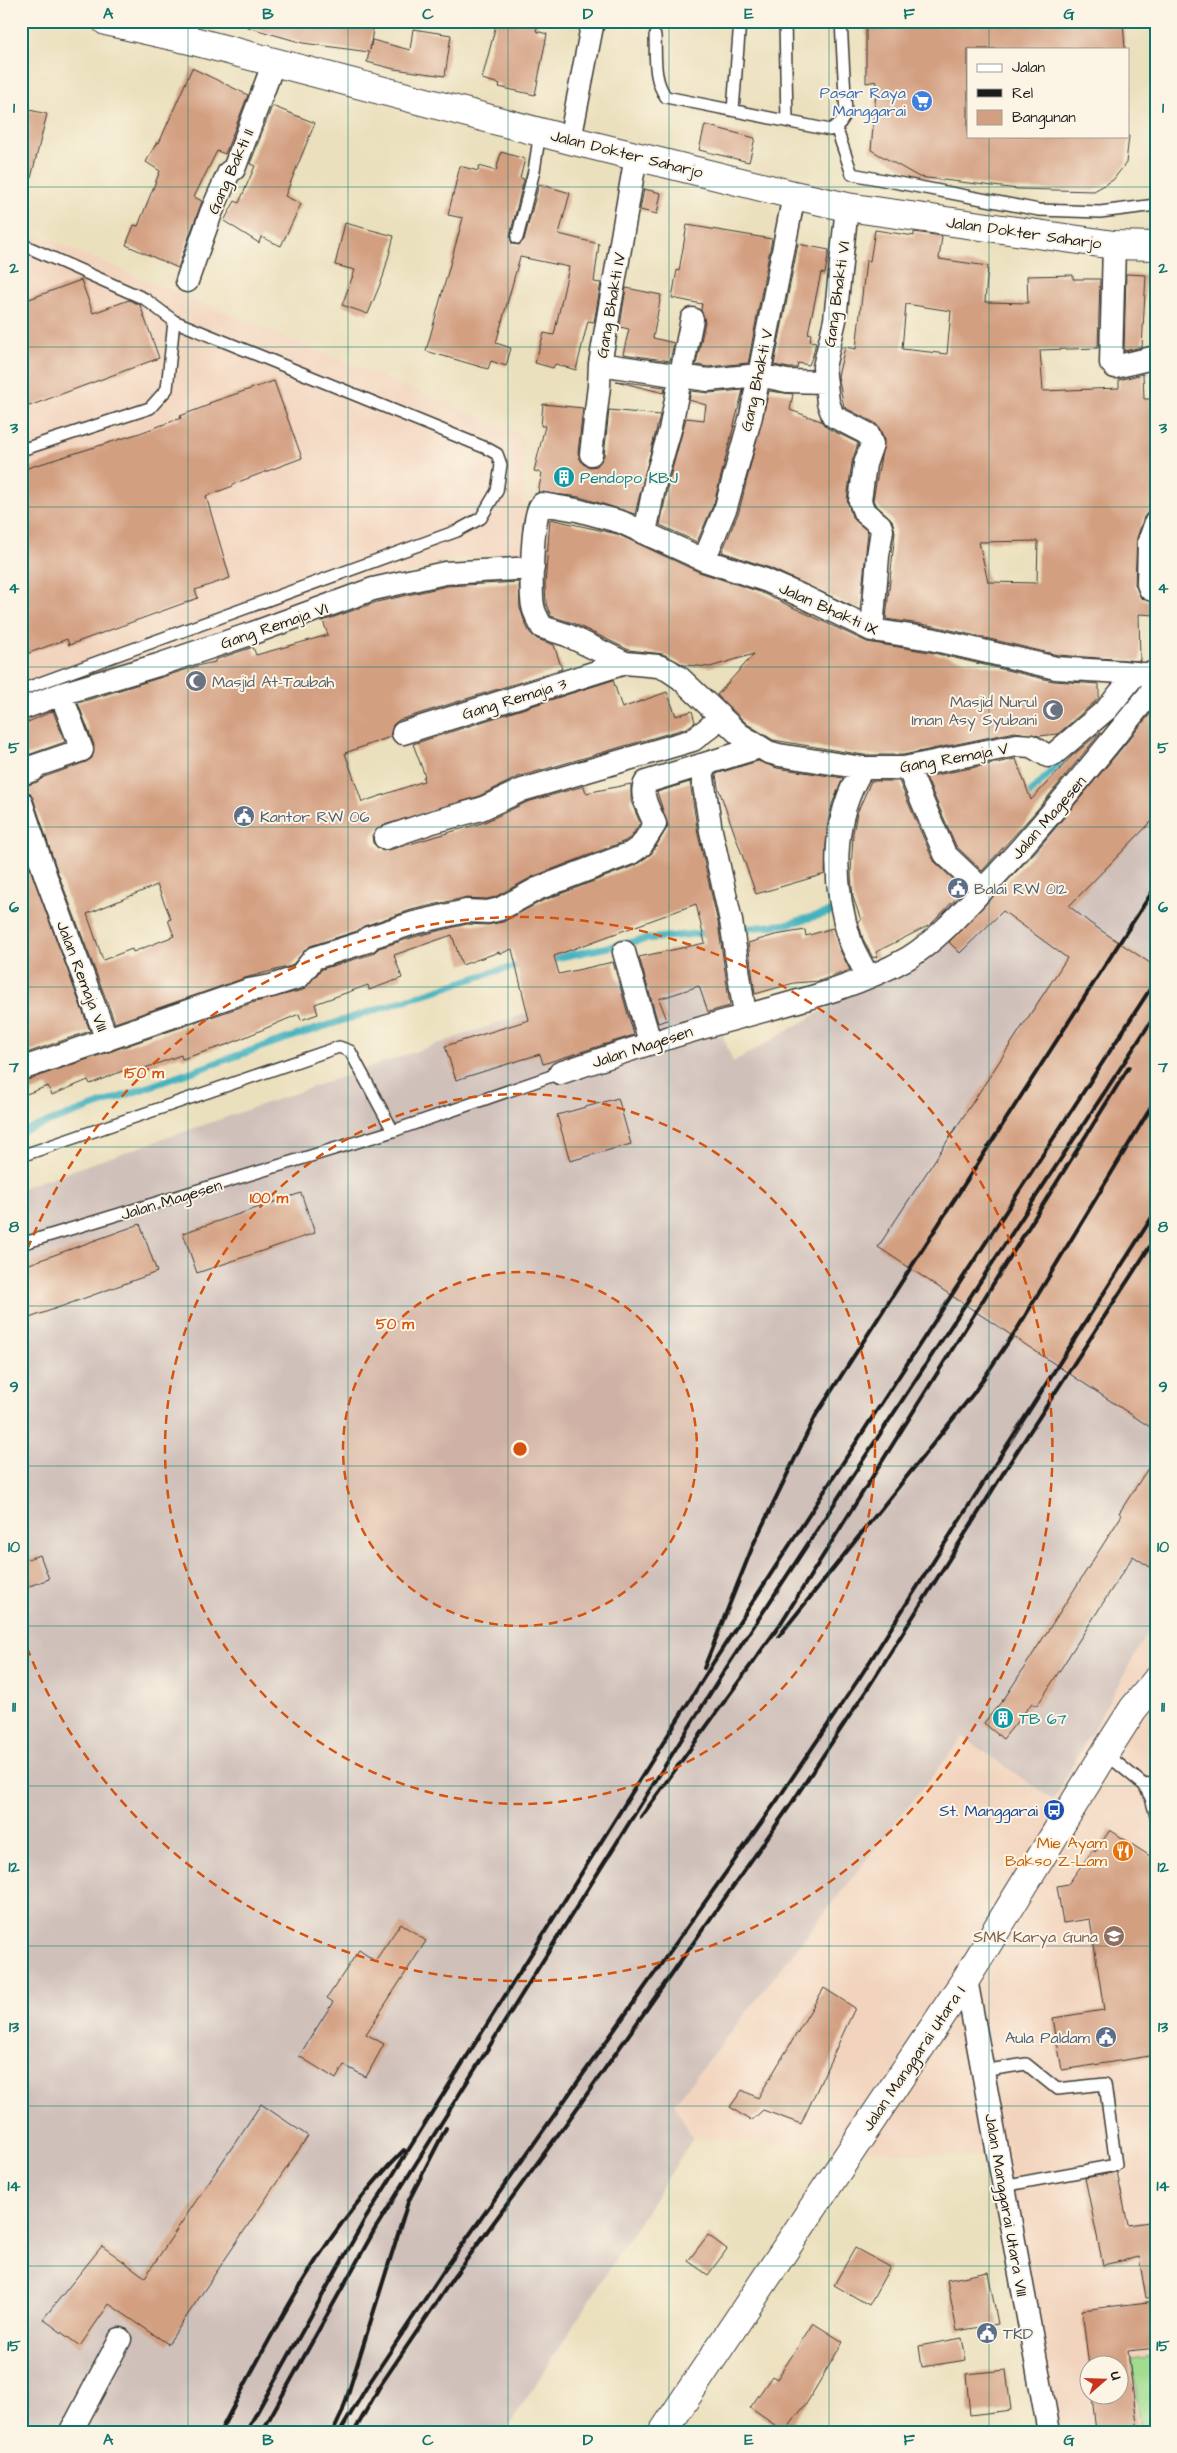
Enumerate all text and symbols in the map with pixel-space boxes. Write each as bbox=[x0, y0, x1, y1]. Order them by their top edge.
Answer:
text: A bbox=[103, 3, 114, 25]
text: B bbox=[262, 3, 274, 25]
text: C bbox=[422, 3, 434, 25]
text: D bbox=[583, 3, 594, 25]
text: E bbox=[744, 3, 754, 25]
text: F bbox=[903, 3, 915, 25]
text: G bbox=[1063, 3, 1075, 25]
legend bbox=[967, 48, 1130, 138]
text: Jalan bbox=[1012, 57, 1046, 78]
place label: Pasar Raya Manggarai bbox=[820, 82, 907, 123]
text: Rel bbox=[1012, 83, 1033, 104]
supermarket icon: Pasar Raya Manggarai bbox=[910, 89, 934, 113]
text: 1 bbox=[13, 97, 16, 119]
text: 1 bbox=[1162, 97, 1165, 119]
text: Bangunan bbox=[1012, 107, 1076, 129]
street label: Jalan Dokter Saharjo bbox=[548, 124, 705, 184]
street label: Gang Bakti II bbox=[202, 125, 260, 218]
street label: Jalan Dokter Saharjo bbox=[945, 211, 1103, 255]
street label: Gang Bhakti VI bbox=[819, 240, 856, 349]
street label: Gang Bhakti IV bbox=[591, 251, 632, 360]
text: 2 bbox=[8, 257, 19, 279]
text: 2 bbox=[1157, 257, 1168, 279]
street label: Gang Bhakti V bbox=[735, 327, 780, 434]
text: 3 bbox=[9, 417, 19, 439]
text: 3 bbox=[1158, 417, 1168, 439]
building icon: Pendopo KBJ bbox=[552, 465, 576, 489]
place label: Pendopo KBJ bbox=[580, 467, 678, 489]
text: 4 bbox=[9, 577, 20, 599]
street label: Jalan Bhakti IX bbox=[776, 577, 882, 641]
text: 4 bbox=[1158, 577, 1169, 599]
street label: Gang Remaja VI bbox=[218, 597, 331, 656]
mosque icon: Masjid At-Taubah bbox=[184, 669, 208, 693]
place label: Masjid At-Taubah bbox=[212, 671, 334, 693]
street label: Gang Remaja 3 bbox=[459, 673, 569, 726]
place label: Masjid Nurul Iman Asy Syubani bbox=[911, 691, 1038, 732]
mosque icon: Masjid Nurul Iman Asy Syubani bbox=[1041, 698, 1065, 722]
text: 5 bbox=[8, 737, 20, 759]
text: 5 bbox=[1157, 737, 1169, 759]
street label: Gang Remaja V bbox=[898, 738, 1010, 779]
street label: Jalan Magesen bbox=[1006, 771, 1092, 865]
public building icon: Kantor RW 06 bbox=[232, 804, 256, 828]
place label: Kantor RW 06 bbox=[260, 806, 370, 828]
public building icon: Balai RW 012 bbox=[946, 876, 970, 900]
place label: Balai RW 012 bbox=[974, 878, 1067, 900]
text: 6 bbox=[9, 896, 19, 918]
text: 6 bbox=[1158, 896, 1168, 918]
street label: Jalan Remaja VIII bbox=[51, 918, 113, 1035]
street label: Jalan Magesen bbox=[589, 1020, 696, 1075]
text: 7 bbox=[8, 1056, 19, 1078]
text: 7 bbox=[1157, 1056, 1168, 1078]
text: 150 m bbox=[124, 1063, 164, 1084]
street label: Jalan Magesen bbox=[118, 1174, 225, 1227]
text: 100 m bbox=[250, 1188, 289, 1209]
text: 8 bbox=[9, 1216, 20, 1238]
text: 8 bbox=[1158, 1216, 1169, 1238]
text: 50 m bbox=[376, 1314, 414, 1335]
text: 9 bbox=[9, 1376, 19, 1398]
text: 9 bbox=[1158, 1376, 1168, 1398]
centre of rings bbox=[511, 1440, 529, 1458]
text: 10 bbox=[8, 1536, 20, 1558]
text: 10 bbox=[1157, 1536, 1169, 1558]
text: 11 bbox=[12, 1696, 17, 1718]
text: 11 bbox=[1161, 1696, 1166, 1718]
building icon: TB 67 bbox=[991, 1706, 1015, 1730]
place label: TB 67 bbox=[1019, 1708, 1067, 1730]
bus stop icon: St. Manggarai bbox=[1042, 1798, 1066, 1822]
place label: St. Manggarai bbox=[939, 1800, 1039, 1823]
place label: Mie Ayam Bakso Z-Lam bbox=[1005, 1832, 1108, 1872]
restaurant icon: Mie Ayam Bakso Z-Lam bbox=[1111, 1839, 1135, 1863]
text: 12 bbox=[8, 1856, 20, 1878]
text: 12 bbox=[1157, 1856, 1169, 1878]
school or university icon: SMK Karya Guna bbox=[1102, 1924, 1126, 1948]
place label: SMK Karya Guna bbox=[973, 1926, 1098, 1949]
street label: Jalan Manggarai Utara I bbox=[857, 1982, 972, 2136]
text: 13 bbox=[9, 2016, 20, 2038]
text: 13 bbox=[1158, 2016, 1169, 2038]
public building icon: Aula Paldam bbox=[1094, 2025, 1118, 2049]
place label: Aula Paldam bbox=[1005, 2027, 1091, 2049]
street label: Jalan Manggarai Utara VIII bbox=[978, 2112, 1033, 2299]
text: 14 bbox=[8, 2175, 21, 2197]
text: 14 bbox=[1157, 2175, 1170, 2197]
public building icon: TKD bbox=[975, 2321, 999, 2345]
place label: TKD bbox=[1003, 2323, 1033, 2345]
text: 15 bbox=[7, 2335, 21, 2357]
text: 15 bbox=[1156, 2335, 1170, 2357]
north arrow bbox=[1080, 2356, 1130, 2406]
text: U bbox=[1105, 2369, 1126, 2383]
text: A bbox=[103, 2429, 114, 2451]
text: B bbox=[262, 2429, 274, 2451]
text: C bbox=[422, 2429, 434, 2451]
text: D bbox=[583, 2429, 594, 2451]
text: E bbox=[744, 2429, 754, 2451]
text: F bbox=[903, 2429, 915, 2451]
text: G bbox=[1063, 2429, 1075, 2451]

